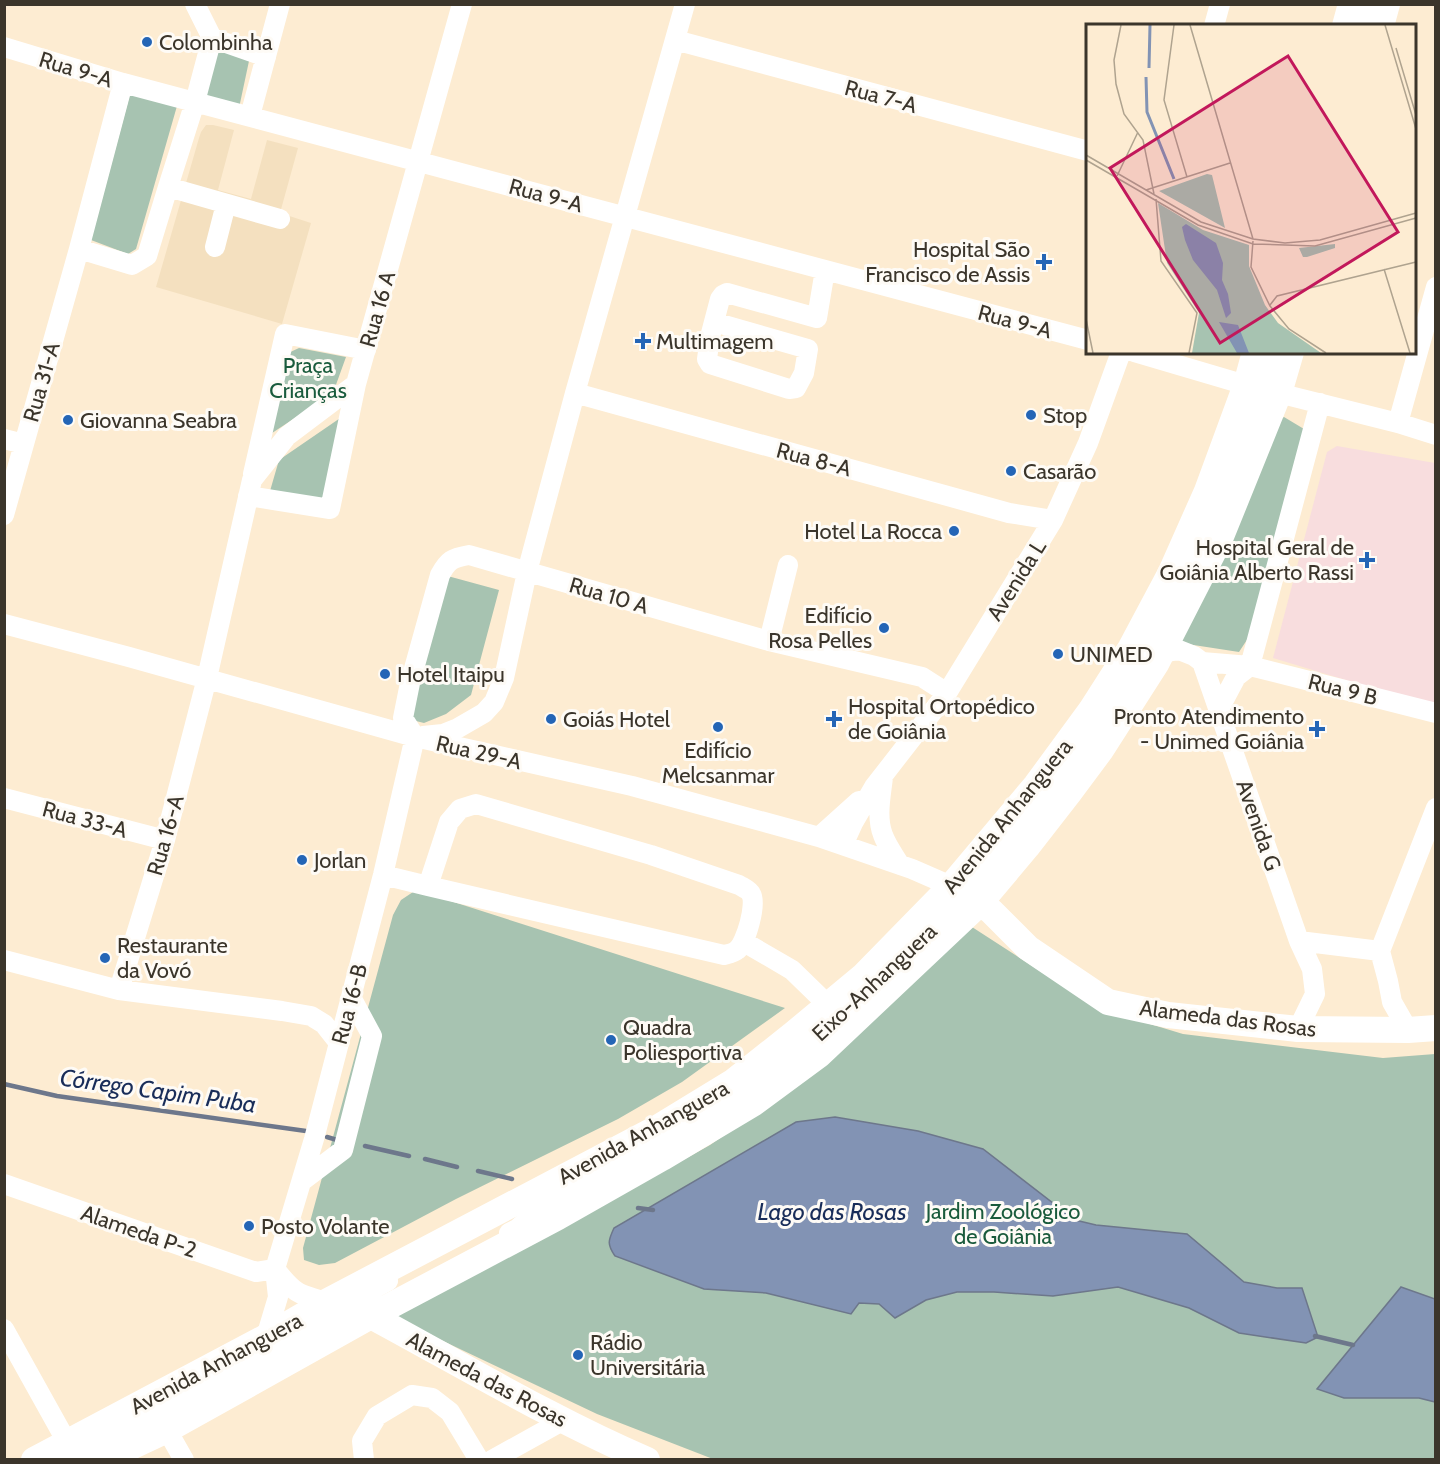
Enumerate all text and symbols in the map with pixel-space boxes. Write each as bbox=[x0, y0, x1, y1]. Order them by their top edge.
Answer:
inset map bbox=[1086, 24, 1416, 354]
place label: Colombinha bbox=[159, 29, 273, 56]
marker: Colombinha bbox=[140, 35, 154, 49]
street label: Rua 9-A bbox=[36, 46, 116, 94]
street label: Rua 7-A bbox=[842, 74, 920, 119]
street label: Rua 9-A bbox=[506, 173, 586, 218]
place label: Hospital São Francisco de Assis bbox=[865, 236, 1030, 288]
marker: Hospital São Francisco de Assis bbox=[1035, 253, 1053, 271]
street label: Rua 16 A bbox=[354, 267, 401, 350]
street label: Rua 9-A bbox=[975, 299, 1055, 344]
place label: Multimagem bbox=[656, 328, 774, 355]
marker: Multimagem bbox=[634, 332, 652, 350]
street label: Rua 31-A bbox=[17, 339, 66, 425]
park label: Praça Crianças bbox=[269, 352, 347, 404]
place label: Stop bbox=[1043, 402, 1087, 429]
place label: Giovanna Seabra bbox=[80, 407, 237, 434]
marker: Stop bbox=[1024, 408, 1038, 422]
marker: Giovanna Seabra bbox=[61, 413, 75, 427]
street label: Rua 8-A bbox=[774, 437, 855, 483]
place label: Casarão bbox=[1023, 458, 1096, 485]
marker: Casarão bbox=[1004, 464, 1018, 478]
place label: Hotel La Rocca bbox=[804, 518, 942, 545]
marker: Hotel La Rocca bbox=[947, 524, 961, 538]
place label: Hospital Geral de Goiânia Alberto Rassi bbox=[1160, 534, 1354, 586]
street label: Avenida L bbox=[981, 535, 1052, 626]
marker: Hospital Geral de Goiânia Alberto Rassi bbox=[1358, 551, 1376, 569]
street label: Rua 10 A bbox=[566, 571, 652, 620]
place label: Edifício Rosa Pelles bbox=[768, 602, 872, 654]
marker: Edifício Rosa Pelles bbox=[877, 621, 891, 635]
place label: UNIMED bbox=[1070, 641, 1153, 668]
marker: UNIMED bbox=[1051, 647, 1065, 661]
place label: Hotel Itaipu bbox=[397, 661, 505, 688]
marker: Hotel Itaipu bbox=[378, 667, 392, 681]
street label: Rua 9 B bbox=[1305, 668, 1380, 711]
place label: Hospital Ortopédico de Goiânia bbox=[848, 693, 1035, 745]
place label: Pronto Atendimento - Unimed Goiânia bbox=[1114, 703, 1304, 755]
place label: Goiás Hotel bbox=[563, 706, 671, 733]
marker: Hospital Ortopédico de Goiânia bbox=[825, 710, 843, 728]
marker: Goiás Hotel bbox=[544, 712, 558, 726]
marker: Edifício Melcsanmar bbox=[711, 720, 725, 734]
marker: Pronto Atendimento - Unimed Goiânia bbox=[1308, 720, 1326, 738]
street label: Rua 29-A bbox=[433, 730, 525, 776]
street label: Avenida Anhanguera bbox=[937, 733, 1078, 899]
place label: Edifício Melcsanmar bbox=[662, 737, 774, 789]
street label: Avenida G bbox=[1230, 776, 1287, 874]
street label: Rua 16-A bbox=[141, 791, 190, 879]
street label: Rua 33-A bbox=[39, 795, 131, 844]
place label: Jorlan bbox=[313, 847, 366, 874]
marker: Jorlan bbox=[295, 853, 309, 867]
street label: Eixo-Anhanguera bbox=[806, 917, 943, 1047]
place label: Restaurante da Vovó bbox=[117, 932, 228, 984]
marker: Restaurante da Vovó bbox=[98, 951, 112, 965]
street label: Rua 16-B bbox=[326, 961, 373, 1047]
street label: Alameda das Rosas bbox=[1138, 994, 1318, 1043]
place label: Quadra Poliesportiva bbox=[623, 1014, 743, 1066]
marker: Quadra Poliesportiva bbox=[604, 1033, 618, 1047]
water label: Córrego Capim Puba bbox=[58, 1062, 258, 1119]
street label: Avenida Anhanguera bbox=[553, 1074, 734, 1191]
water label: Lago das Rosas bbox=[757, 1197, 907, 1226]
park label: Jardim Zoológico de Goiânia bbox=[925, 1198, 1080, 1250]
street label: Alameda P-2 bbox=[77, 1199, 200, 1264]
place label: Posto Volante bbox=[261, 1213, 390, 1240]
marker: Posto Volante bbox=[242, 1219, 256, 1233]
street label: Avenida Anhanguera bbox=[126, 1306, 307, 1420]
street label: Alameda das Rosas bbox=[402, 1326, 572, 1433]
place label: Rádio Universitária bbox=[590, 1329, 706, 1381]
marker: Rádio Universitária bbox=[571, 1348, 585, 1362]

